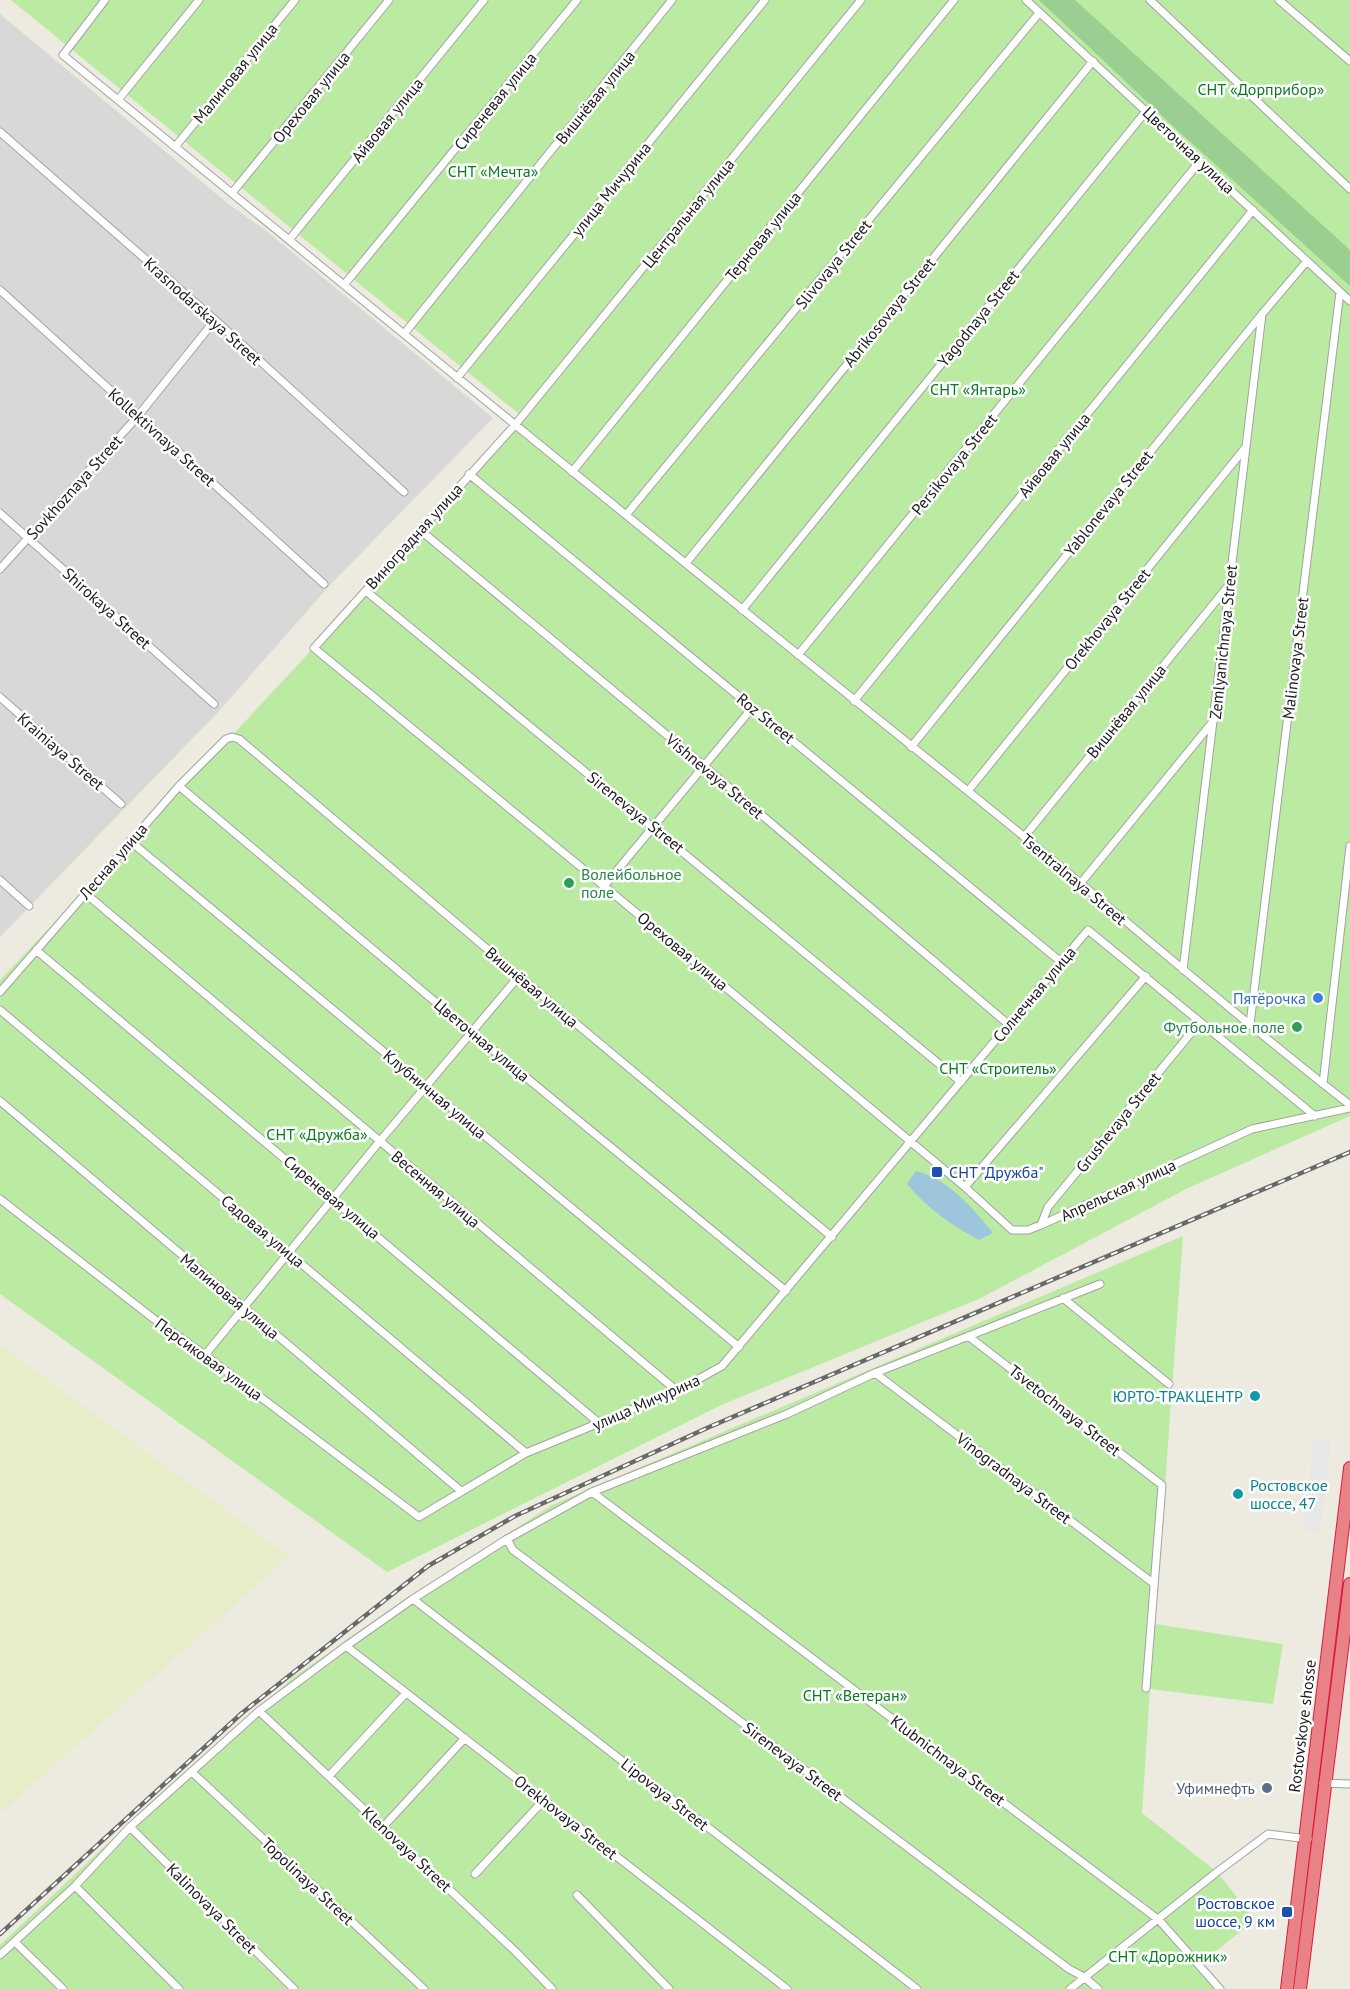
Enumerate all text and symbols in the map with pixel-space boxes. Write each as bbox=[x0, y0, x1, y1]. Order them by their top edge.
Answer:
street label: Малиновая улица bbox=[188, 19, 282, 127]
street label: Вишнёвая улица bbox=[551, 46, 639, 148]
street label: Ореховая улица bbox=[268, 47, 354, 147]
street label: Сиреневая улица bbox=[449, 48, 541, 154]
street label: Айвовая улица bbox=[347, 74, 427, 166]
park label: СНТ «Дорприбор» bbox=[1197, 79, 1325, 99]
street label: Цветочная улица bbox=[1139, 102, 1239, 198]
street label: улица Мичурина bbox=[567, 138, 655, 240]
street label: Центральная улица bbox=[638, 154, 738, 272]
park label: СНТ «Мечта» bbox=[448, 161, 539, 181]
street label: Терновая улица bbox=[721, 187, 805, 285]
street label: Slivovaya Street bbox=[791, 215, 876, 313]
street label: Krasnodarskaya Street bbox=[140, 253, 266, 370]
street label: Abrikosovaya Street bbox=[839, 253, 940, 371]
street label: Yagodnaya Street bbox=[933, 265, 1023, 370]
park label: СНТ «Янтарь» bbox=[930, 379, 1026, 399]
street label: Kollektivnaya Street bbox=[104, 384, 220, 491]
street label: Persikovaya Street bbox=[907, 409, 1001, 519]
street label: Айвовая улица bbox=[1014, 409, 1094, 501]
street label: Sovkhoznaya Street bbox=[22, 430, 127, 543]
street label: Yablonevaya Street bbox=[1059, 446, 1157, 560]
street label: Виноградная улица bbox=[361, 479, 467, 593]
street label: Shirokaya Street bbox=[59, 563, 156, 653]
street label: Zemlyanichnaya Street bbox=[1205, 563, 1241, 720]
street label: Orekhovaya Street bbox=[1060, 564, 1155, 674]
street label: Malinovaya Street bbox=[1278, 595, 1312, 720]
street label: Вишнёвая улица bbox=[1082, 660, 1170, 762]
street label: Roz Street bbox=[733, 689, 800, 748]
street label: Krainiaya Street bbox=[14, 708, 109, 795]
street label: Vishnevaya Street bbox=[661, 729, 768, 823]
street label: Sirenevaya Street bbox=[583, 767, 689, 858]
street label: Лесная улица bbox=[74, 819, 151, 904]
street label: Tsentralnaya Street bbox=[1017, 829, 1131, 929]
place label: Волейбольное поле bbox=[581, 864, 682, 902]
marker: Волейбольное поле bbox=[562, 876, 576, 890]
street label: Ореховая улица bbox=[634, 907, 732, 995]
street label: Вишнёвая улица bbox=[481, 942, 583, 1032]
street label: Солнечная улица bbox=[988, 942, 1080, 1046]
place label: Пятёрочка bbox=[1233, 988, 1306, 1008]
marker: Пятёрочка bbox=[1311, 991, 1325, 1005]
street label: Цветочная улица bbox=[430, 994, 534, 1086]
place label: Футбольное поле bbox=[1164, 1017, 1285, 1037]
marker: Футбольное поле bbox=[1290, 1020, 1304, 1034]
street label: Клубничная улица bbox=[379, 1045, 491, 1143]
park label: СНТ «Строитель» bbox=[939, 1058, 1057, 1078]
street label: Grushevaya Street bbox=[1071, 1067, 1165, 1176]
park label: СНТ «Дружба» bbox=[266, 1124, 368, 1144]
street label: Весенняя улица bbox=[388, 1146, 484, 1232]
street label: Сиреневая улица bbox=[280, 1151, 384, 1243]
street label: Апрельская улица bbox=[1057, 1155, 1179, 1225]
place label: СНТ "Дружба" bbox=[949, 1162, 1044, 1182]
marker: СНТ "Дружба" bbox=[930, 1165, 944, 1179]
street label: Садовая улица bbox=[217, 1190, 309, 1272]
street label: Малиновая улица bbox=[176, 1249, 284, 1343]
street label: Персиковая улица bbox=[151, 1313, 267, 1405]
street label: Tsvetochnaya Street bbox=[1005, 1360, 1125, 1460]
street label: улица Мичурина bbox=[589, 1369, 703, 1435]
place label: ЮРТО-ТРАКЦЕНТР bbox=[1113, 1386, 1243, 1406]
marker: ЮРТО-ТРАКЦЕНТР bbox=[1248, 1389, 1262, 1403]
street label: Vinogradnaya Street bbox=[952, 1428, 1076, 1528]
place label: Ростовское шоссе, 47 bbox=[1250, 1475, 1328, 1513]
marker: Ростовское шоссе, 47 bbox=[1231, 1487, 1245, 1501]
street label: Rostovskoye shosse bbox=[1284, 1659, 1320, 1793]
park label: СНТ «Ветеран» bbox=[803, 1685, 908, 1705]
street label: Klubnichnaya Street bbox=[887, 1711, 1010, 1810]
street label: Sirenevaya Street bbox=[739, 1717, 847, 1805]
street label: Lipovaya Street bbox=[617, 1754, 713, 1835]
street label: Orekhovaya Street bbox=[510, 1770, 622, 1864]
place label: Уфимнефть bbox=[1176, 1778, 1255, 1798]
marker: Уфимнефть bbox=[1260, 1781, 1274, 1795]
street label: Klenovaya Street bbox=[358, 1802, 457, 1896]
street label: Topolinaya Street bbox=[258, 1833, 359, 1929]
street label: Kalinovaya Street bbox=[163, 1859, 262, 1958]
place label: Ростовское шоссе, 9 км bbox=[1195, 1893, 1275, 1931]
marker: Ростовское шоссе, 9 км bbox=[1280, 1905, 1294, 1919]
park label: СНТ «Дорожник» bbox=[1108, 1946, 1228, 1966]

